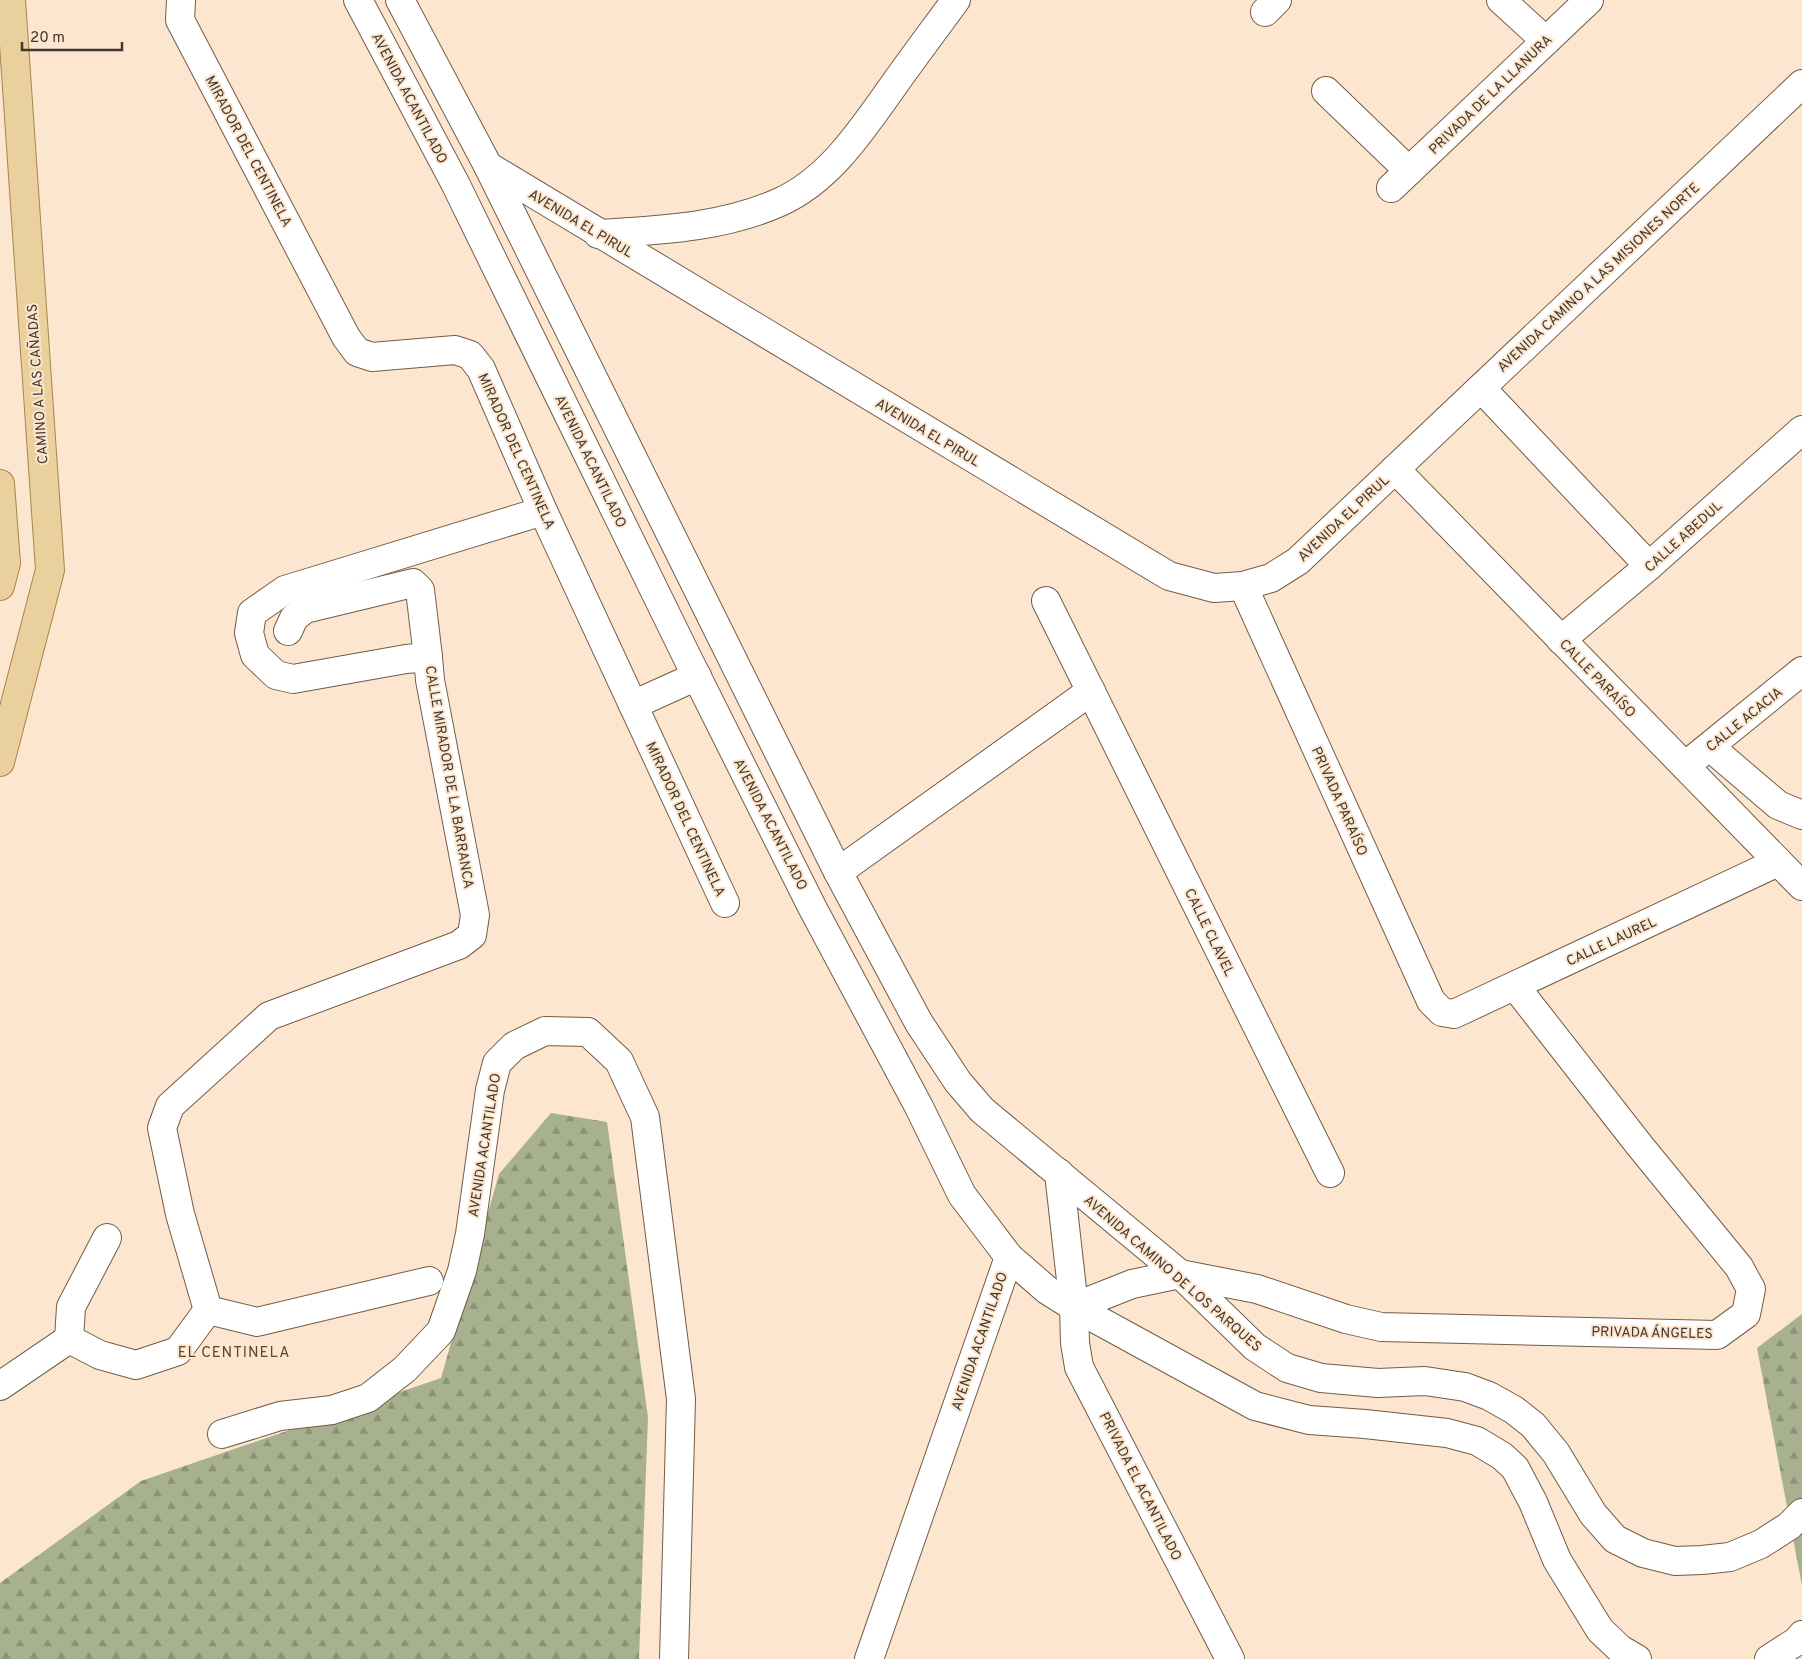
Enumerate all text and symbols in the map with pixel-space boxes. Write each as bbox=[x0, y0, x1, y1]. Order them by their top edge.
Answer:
scale bar bbox=[22, 20, 122, 52]
text: 20 m bbox=[30, 29, 65, 48]
street label: AVENIDA ACANTILADO bbox=[367, 30, 450, 167]
street label: PRIVADA DE LA LLANURA bbox=[1426, 32, 1556, 158]
street label: MIRADOR DEL CENTINELA bbox=[200, 73, 295, 230]
street label: AVENIDA CAMINO A LAS MISIONES NORTE bbox=[1494, 180, 1704, 377]
street label: AVENIDA EL PIRUL bbox=[525, 186, 636, 262]
street label: CAMINO A LAS CAÑADAS bbox=[24, 303, 53, 465]
street label: MIRADOR DEL CENTINELA bbox=[473, 371, 558, 532]
street label: AVENIDA ACANTILADO bbox=[550, 393, 629, 531]
street label: AVENIDA EL PIRUL bbox=[872, 395, 983, 471]
street label: AVENIDA EL PIRUL bbox=[1295, 472, 1393, 566]
street label: CALLE ABEDUL bbox=[1642, 498, 1726, 576]
street label: CALLE PARAÍSO bbox=[1555, 636, 1639, 722]
street label: CALLE MIRADOR DE LA BARRANCA bbox=[421, 664, 477, 890]
street label: CALLE ACACIA bbox=[1703, 684, 1787, 756]
street label: MIRADOR DEL CENTINELA bbox=[641, 739, 728, 900]
street label: PRIVADA PARAÍSO bbox=[1307, 744, 1371, 859]
street label: AVENIDA ACANTILADO bbox=[729, 756, 810, 893]
street label: CALLE CLAVEL bbox=[1180, 886, 1237, 979]
street label: CALLE LAUREL bbox=[1564, 914, 1660, 971]
street label: AVENIDA ACANTILADO bbox=[466, 1072, 505, 1218]
street label: AVENIDA CAMINO DE LOS PARQUES bbox=[1080, 1192, 1264, 1356]
street label: AVENIDA ACANTILADO bbox=[949, 1270, 1012, 1413]
street label: PRIVADA ÁNGELES bbox=[1591, 1323, 1713, 1343]
district label: EL CENTINELA bbox=[178, 1344, 290, 1363]
street label: PRIVADA EL ACANTILADO bbox=[1095, 1409, 1185, 1564]

